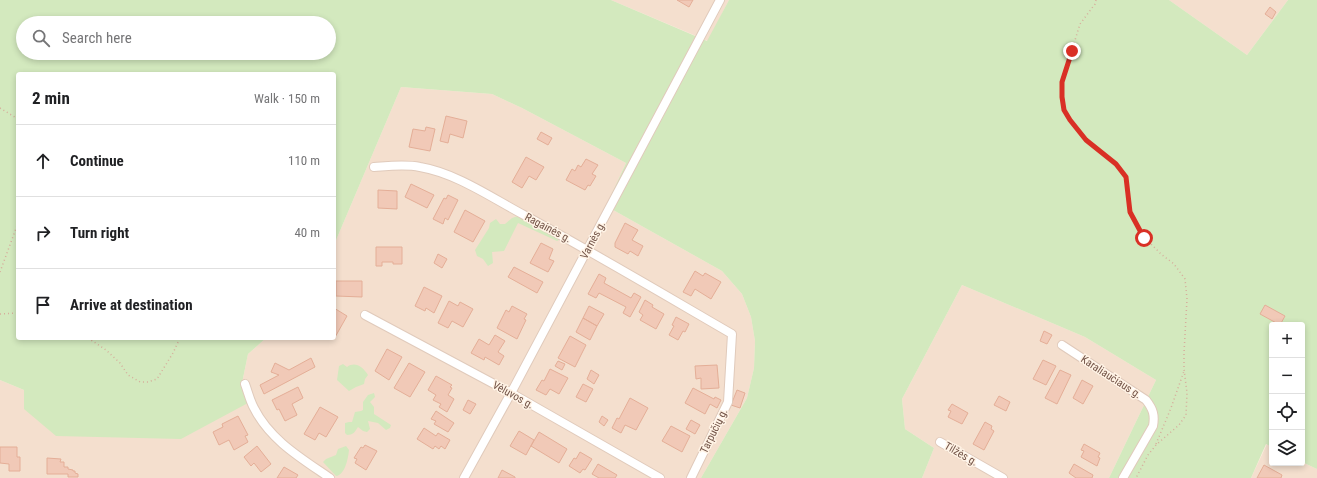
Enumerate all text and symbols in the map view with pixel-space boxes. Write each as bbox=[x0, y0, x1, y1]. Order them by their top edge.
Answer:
search box bbox=[16, 16, 336, 60]
icon: search bbox=[30, 27, 52, 49]
text: Search here bbox=[62, 29, 132, 47]
route end bbox=[1063, 42, 1081, 60]
text: 2 min bbox=[32, 88, 70, 108]
text: Walk · 150 m bbox=[254, 91, 320, 106]
icon: ahead bbox=[32, 150, 54, 172]
text: Continue bbox=[70, 152, 124, 170]
text: 110 m bbox=[288, 153, 320, 168]
street label: Ragainės g. bbox=[523, 210, 574, 246]
street label: Varnės g. bbox=[578, 219, 608, 261]
icon: right bbox=[32, 222, 54, 244]
text: Turn right bbox=[70, 224, 129, 242]
text: 40 m bbox=[294, 225, 320, 240]
route start bbox=[1135, 229, 1153, 247]
icon: arrive bbox=[32, 294, 54, 316]
text: Arrive at destination bbox=[70, 296, 193, 314]
map controls bbox=[1269, 322, 1305, 466]
button: + bbox=[1269, 322, 1305, 358]
street label: Karaliaučiaus g. bbox=[1078, 353, 1144, 401]
button: − bbox=[1269, 358, 1305, 394]
street label: Vėluvos g. bbox=[490, 378, 536, 412]
button: locate bbox=[1269, 394, 1305, 430]
street label: Tarpučių g. bbox=[698, 406, 730, 456]
button: layers bbox=[1269, 430, 1305, 466]
street label: Tilžės g. bbox=[942, 439, 980, 469]

